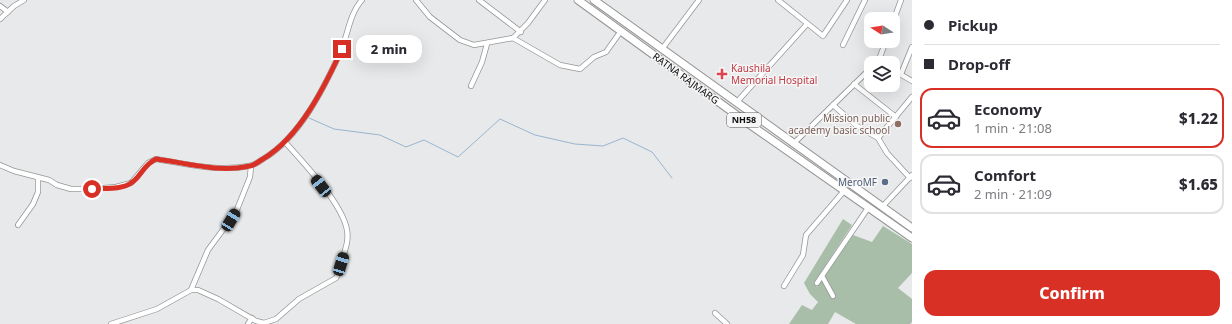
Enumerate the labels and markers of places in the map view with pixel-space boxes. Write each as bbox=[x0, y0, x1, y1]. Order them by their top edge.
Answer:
place label: Kaushila Memorial Hospital bbox=[731, 61, 817, 87]
marker: Kaushila Memorial Hospital bbox=[716, 68, 728, 80]
place label: Mission public academy basic school bbox=[788, 111, 890, 137]
marker: Mission public academy basic school bbox=[893, 119, 903, 129]
place label: MeroMF bbox=[838, 175, 877, 189]
marker: MeroMF bbox=[880, 177, 890, 187]

